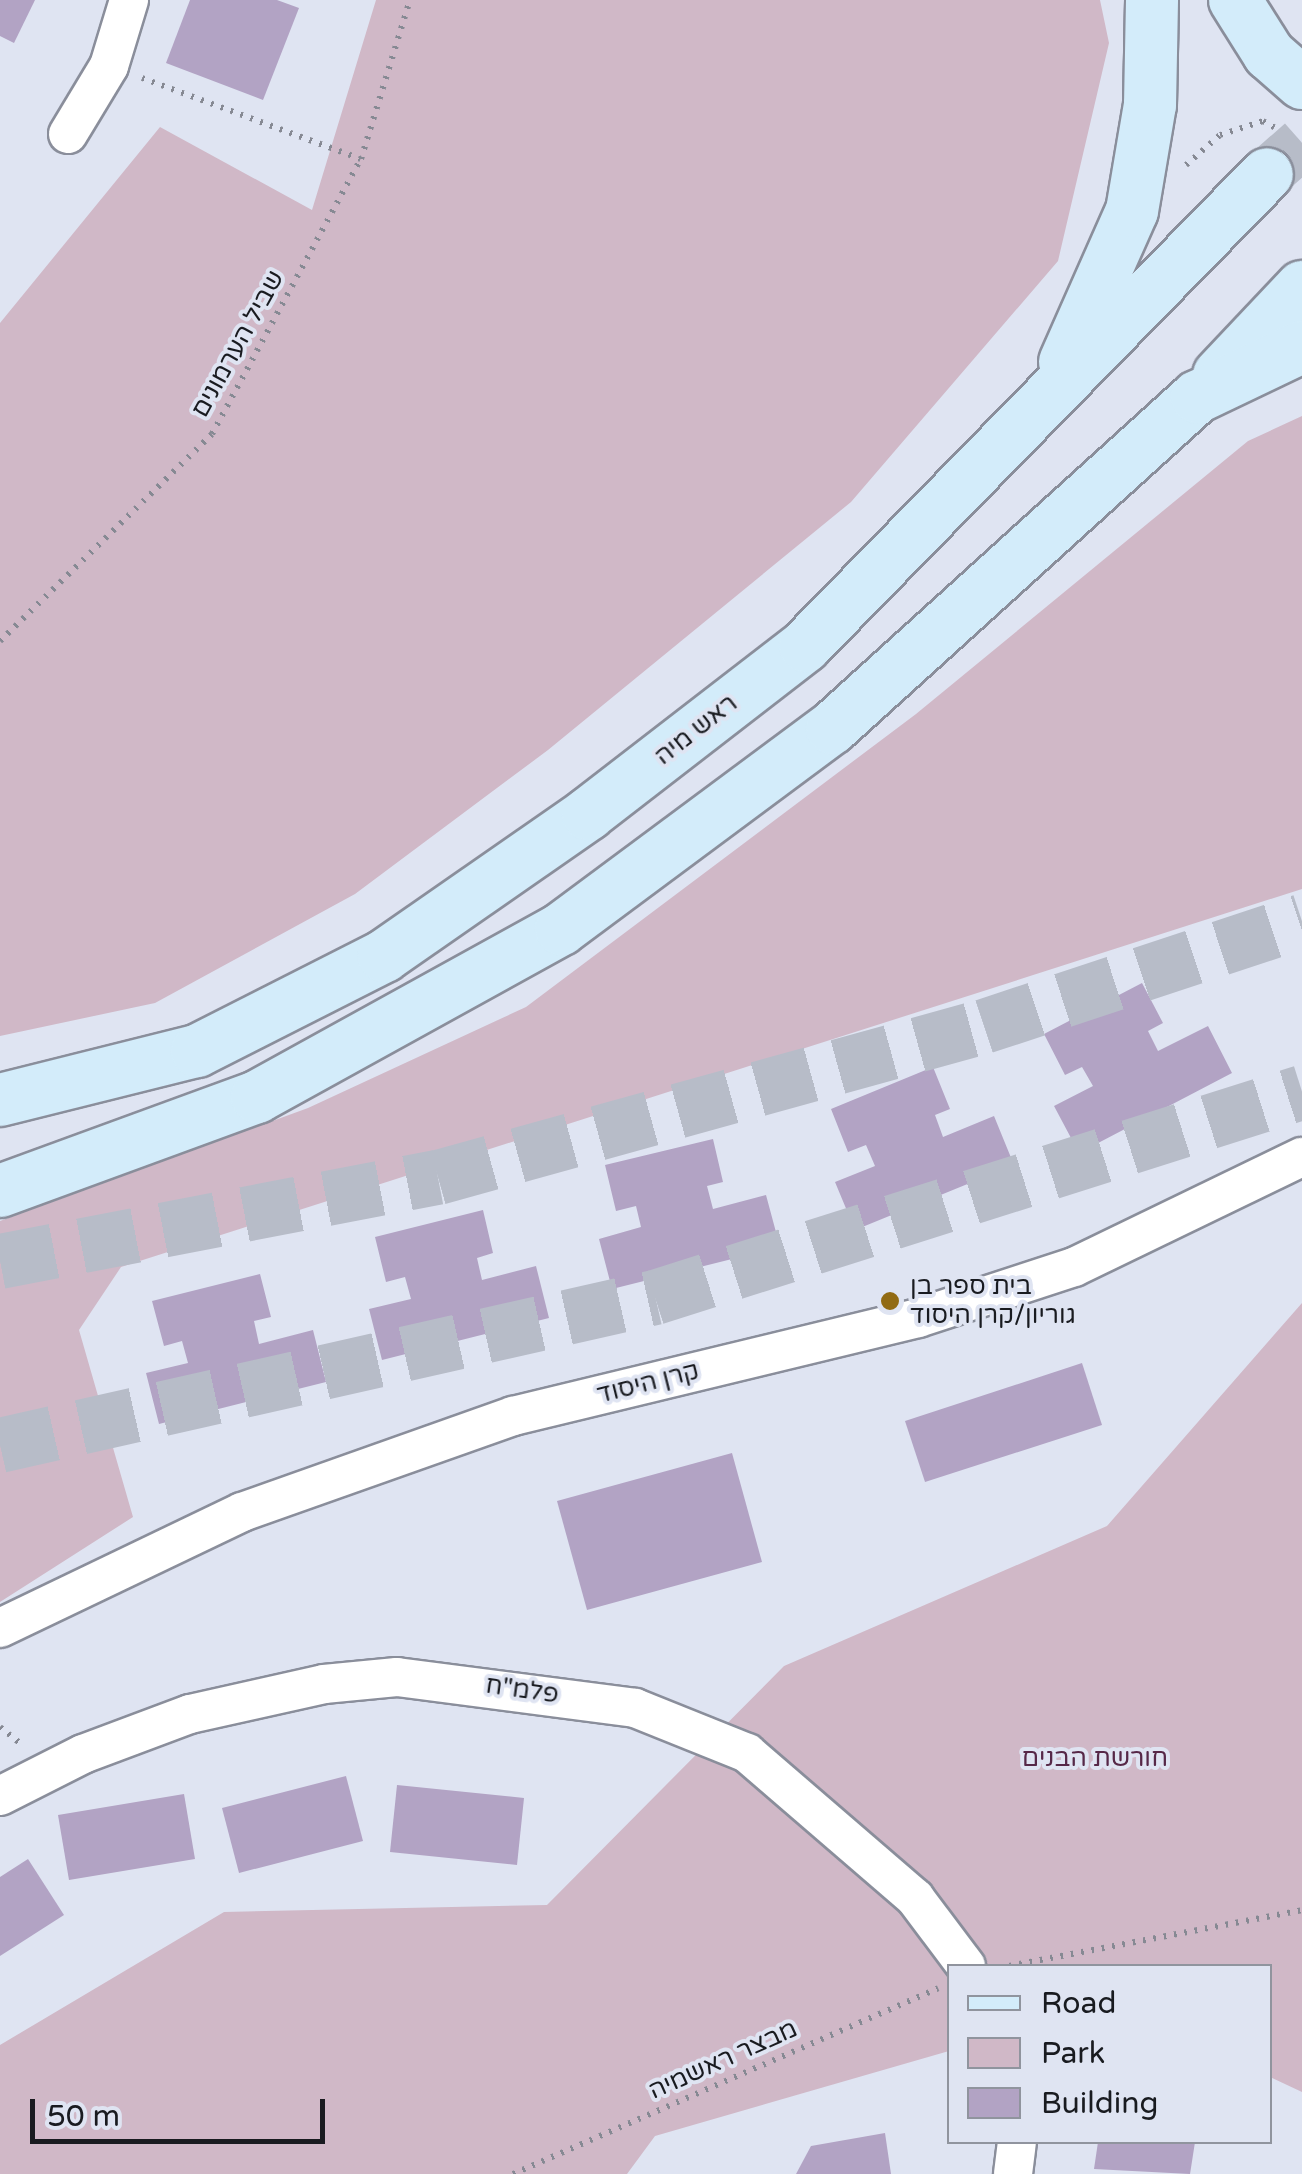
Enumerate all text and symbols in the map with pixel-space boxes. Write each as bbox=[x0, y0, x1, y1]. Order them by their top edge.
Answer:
street label: שביל הערמונים bbox=[185, 265, 291, 423]
street label: ראש מיה bbox=[649, 688, 743, 772]
place label: בית ספר בן גוריון/קרן היסוד bbox=[910, 1272, 1076, 1331]
marker: בית ספר בן גוריון/קרן היסוד bbox=[879, 1290, 901, 1312]
street label: קרן היסוד bbox=[594, 1356, 702, 1410]
street label: פלמ"ח bbox=[483, 1670, 561, 1710]
park label: חורשת הבנים bbox=[1022, 1743, 1168, 1773]
legend bbox=[947, 1964, 1272, 2144]
text: Road bbox=[1041, 1985, 1116, 2022]
street label: מבצר ראשמיה bbox=[644, 2014, 802, 2106]
text: Park bbox=[1041, 2035, 1105, 2072]
scale bar bbox=[35, 2079, 330, 2141]
text: Building bbox=[1041, 2085, 1158, 2122]
text: 50 m bbox=[47, 2098, 120, 2135]

